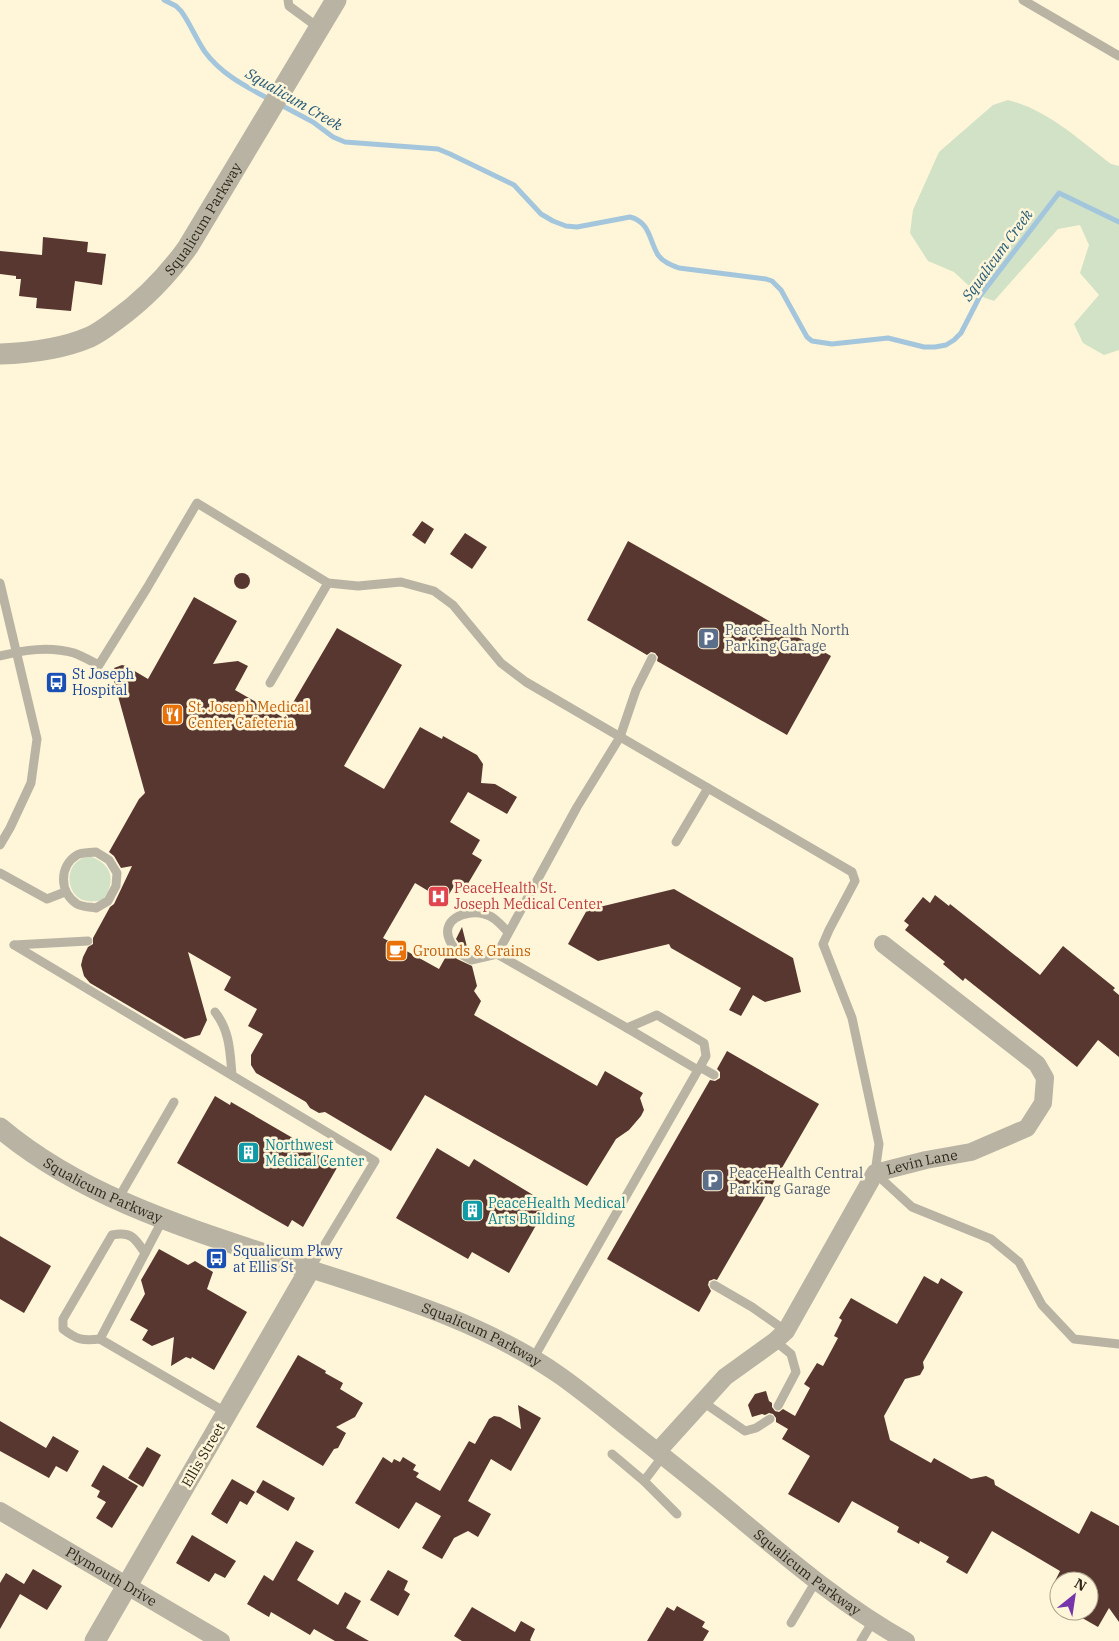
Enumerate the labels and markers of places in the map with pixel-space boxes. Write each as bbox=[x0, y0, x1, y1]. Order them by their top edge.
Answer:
place label: PeaceHealth North Parking Garage bbox=[725, 621, 850, 655]
parking icon: PeaceHealth North Parking Garage bbox=[697, 626, 721, 650]
place label: St Joseph Hospital bbox=[72, 665, 134, 699]
bus stop icon: St Joseph Hospital bbox=[44, 670, 68, 694]
place label: St. Joseph Medical Center Cafeteria bbox=[188, 698, 309, 732]
restaurant icon: St. Joseph Medical Center Cafeteria bbox=[160, 703, 184, 727]
place label: PeaceHealth St. Joseph Medical Center bbox=[454, 879, 603, 913]
hospital icon: PeaceHealth St. Joseph Medical Center bbox=[426, 884, 450, 908]
cafe icon: Grounds & Grains bbox=[385, 939, 409, 963]
place label: Grounds & Grains bbox=[413, 942, 531, 960]
place label: Northwest Medical Center bbox=[265, 1136, 365, 1170]
building icon: Northwest Medical Center bbox=[237, 1141, 261, 1165]
place label: PeaceHealth Central Parking Garage bbox=[729, 1164, 863, 1198]
parking icon: PeaceHealth Central Parking Garage bbox=[701, 1169, 725, 1193]
place label: PeaceHealth Medical Arts Building bbox=[488, 1194, 626, 1228]
building icon: PeaceHealth Medical Arts Building bbox=[460, 1199, 484, 1223]
place label: Squalicum Pkwy at Ellis St bbox=[233, 1242, 343, 1276]
bus stop icon: Squalicum Pkwy at Ellis St bbox=[205, 1247, 229, 1271]

